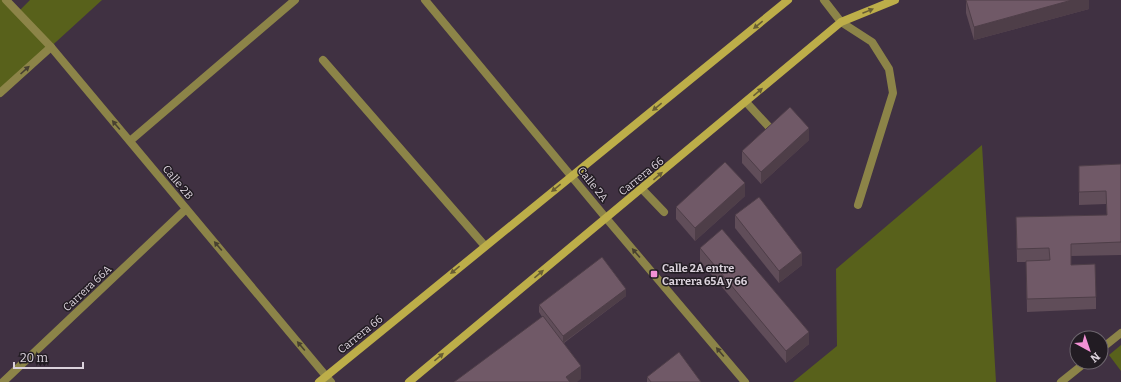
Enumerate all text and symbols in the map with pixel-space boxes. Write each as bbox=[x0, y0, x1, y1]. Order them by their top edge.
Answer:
one-way arrow bbox=[862, 8, 873, 14]
one-way arrow bbox=[752, 20, 763, 29]
one-way arrow bbox=[20, 66, 30, 75]
one-way arrow bbox=[752, 88, 763, 97]
one-way arrow bbox=[652, 102, 662, 111]
one-way arrow bbox=[112, 120, 121, 131]
street label: Carrera 66 bbox=[616, 154, 666, 198]
street label: Calle 2B bbox=[160, 163, 196, 202]
street label: Calle 2A bbox=[575, 164, 611, 205]
one-way arrow bbox=[653, 171, 663, 180]
one-way arrow bbox=[551, 184, 562, 193]
one-way arrow bbox=[213, 241, 222, 252]
one-way arrow bbox=[632, 248, 641, 257]
street label: Carrera 66A bbox=[60, 262, 114, 314]
place label: Calle 2A entre Carrera 65A y 66 bbox=[662, 262, 748, 288]
one-way arrow bbox=[450, 266, 461, 275]
one-way arrow bbox=[533, 269, 544, 278]
marker: Calle 2A entre Carrera 65A y 66 bbox=[649, 269, 659, 279]
street label: Carrera 66 bbox=[335, 312, 385, 356]
north arrow bbox=[1069, 330, 1109, 370]
one-way arrow bbox=[296, 341, 305, 352]
scale bar bbox=[14, 344, 83, 370]
one-way arrow bbox=[715, 347, 724, 357]
text: N bbox=[1087, 350, 1103, 365]
text: 20 m bbox=[20, 351, 49, 365]
one-way arrow bbox=[434, 353, 444, 362]

